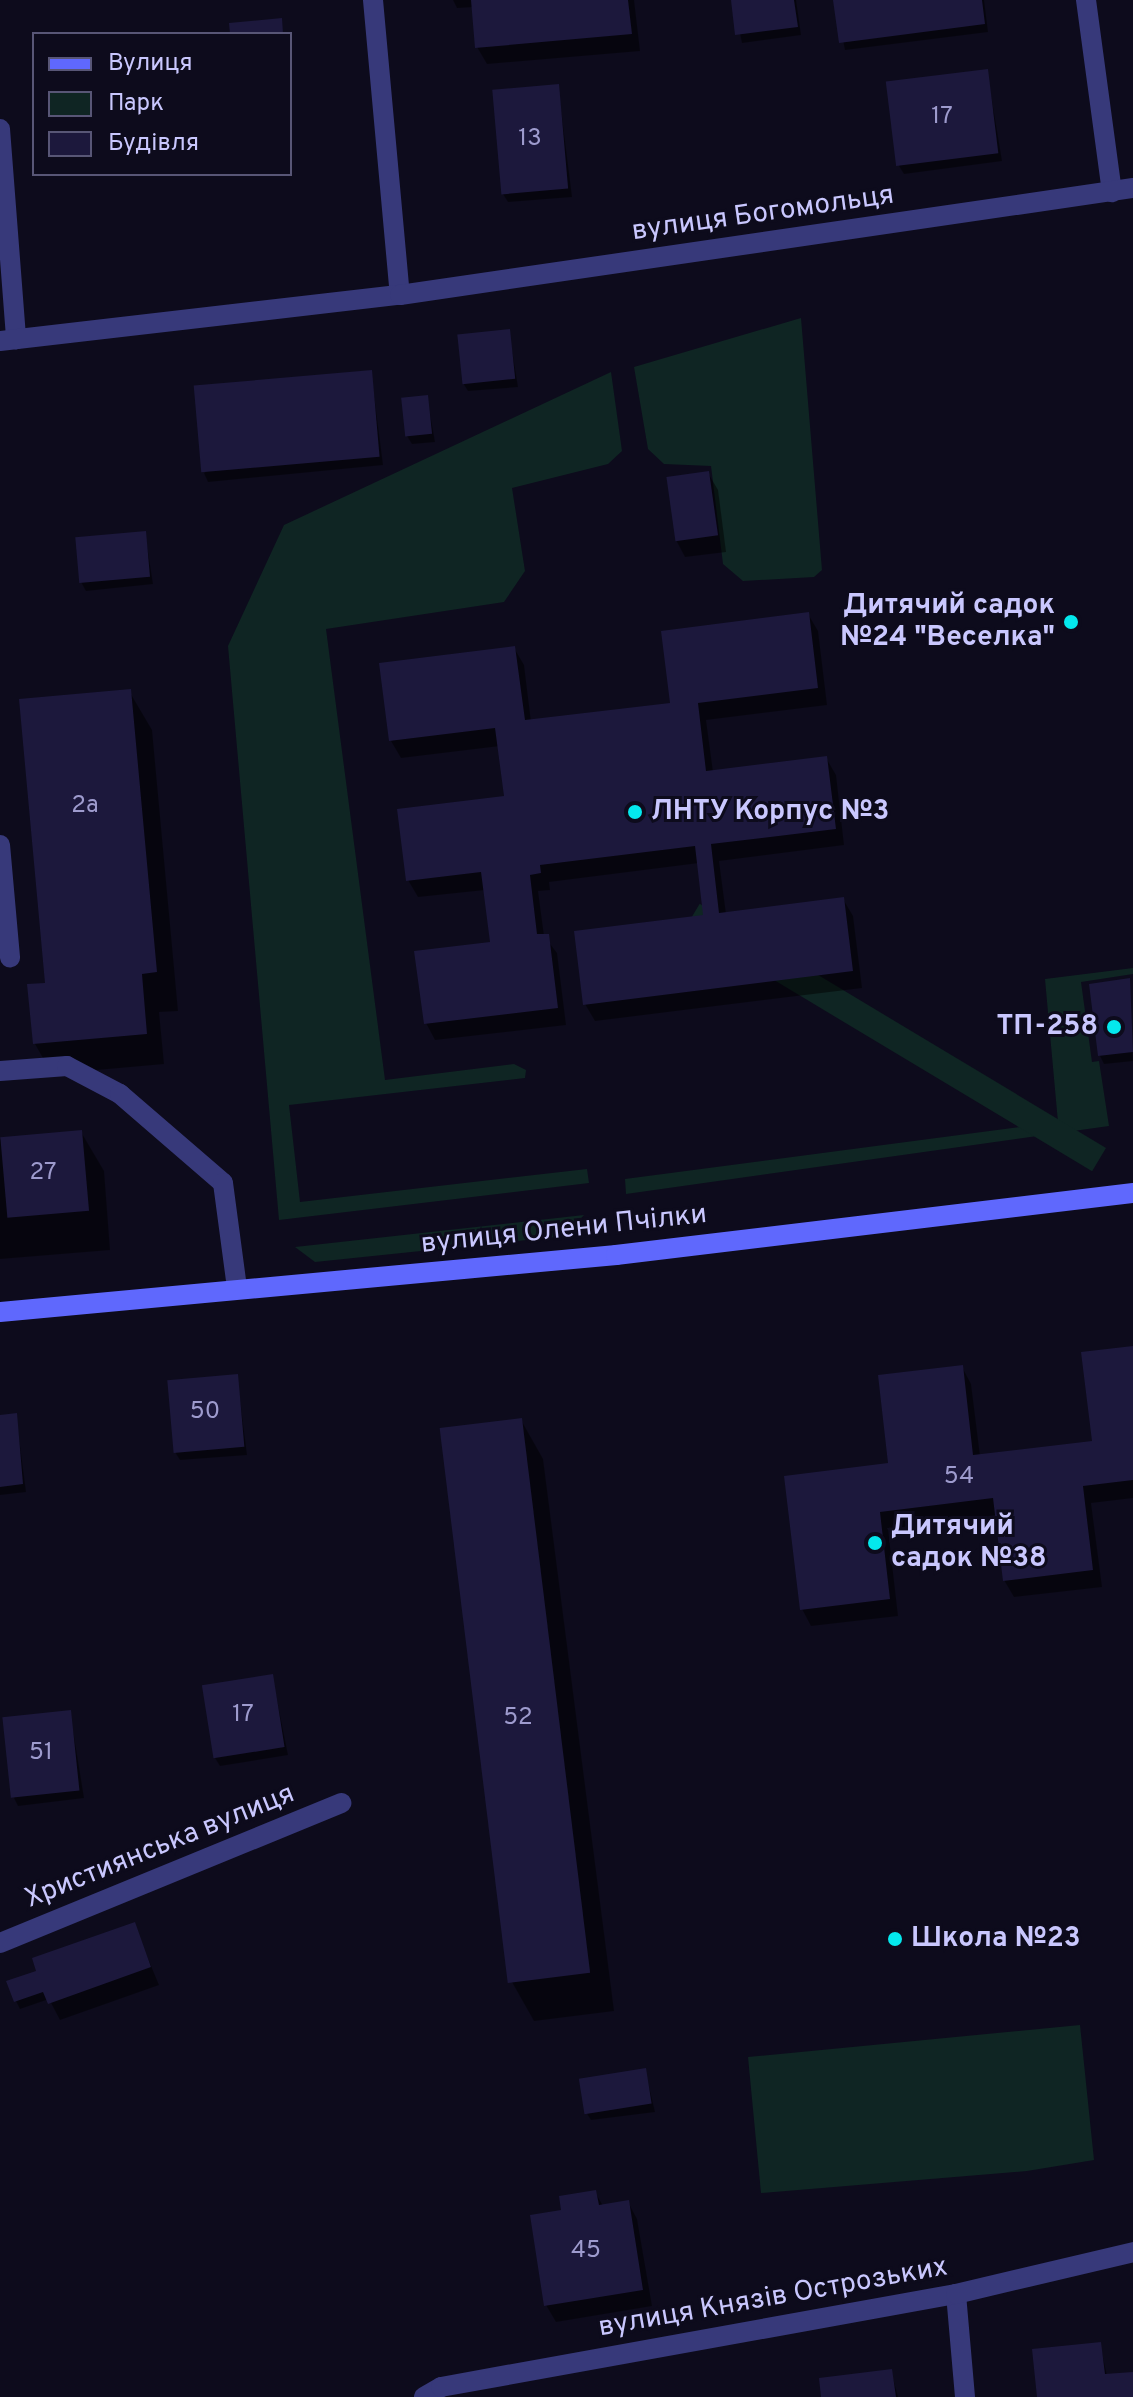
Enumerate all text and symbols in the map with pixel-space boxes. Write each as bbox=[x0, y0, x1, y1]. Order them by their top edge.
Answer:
legend bbox=[32, 32, 292, 176]
text: Вулиця bbox=[108, 49, 192, 79]
text: Парк bbox=[108, 89, 164, 119]
house number: 17 bbox=[931, 104, 953, 132]
house number: 13 bbox=[518, 126, 542, 154]
text: Будівля bbox=[108, 129, 199, 159]
street label: вулиця Богомольця bbox=[630, 179, 896, 249]
place label: Дитячий садок №24 "Веселка" bbox=[840, 589, 1055, 655]
marker: Дитячий садок №24 "Веселка" bbox=[1062, 613, 1080, 631]
house number: 2а bbox=[71, 793, 99, 821]
place label: ЛНТУ Корпус №3 bbox=[651, 795, 890, 829]
marker: ЛНТУ Корпус №3 bbox=[626, 803, 644, 821]
place label: ТП-258 bbox=[997, 1010, 1098, 1044]
marker: ТП-258 bbox=[1105, 1018, 1123, 1036]
house number: 27 bbox=[30, 1160, 56, 1188]
street label: вулиця Олени Пчілки bbox=[419, 1198, 709, 1262]
house number: 50 bbox=[190, 1399, 220, 1427]
house number: 54 bbox=[944, 1464, 974, 1492]
place label: Дитячий садок №38 bbox=[891, 1510, 1047, 1576]
marker: Дитячий садок №38 bbox=[866, 1534, 884, 1552]
house number: 17 bbox=[232, 1702, 254, 1730]
house number: 52 bbox=[503, 1705, 533, 1733]
house number: 51 bbox=[29, 1740, 53, 1768]
street label: Християнська вулиця bbox=[20, 1778, 300, 1916]
place label: Школа №23 bbox=[911, 1922, 1081, 1956]
marker: Школа №23 bbox=[886, 1930, 904, 1948]
house number: 45 bbox=[571, 2238, 601, 2266]
street label: вулиця Князів Острозьких bbox=[596, 2251, 950, 2345]

